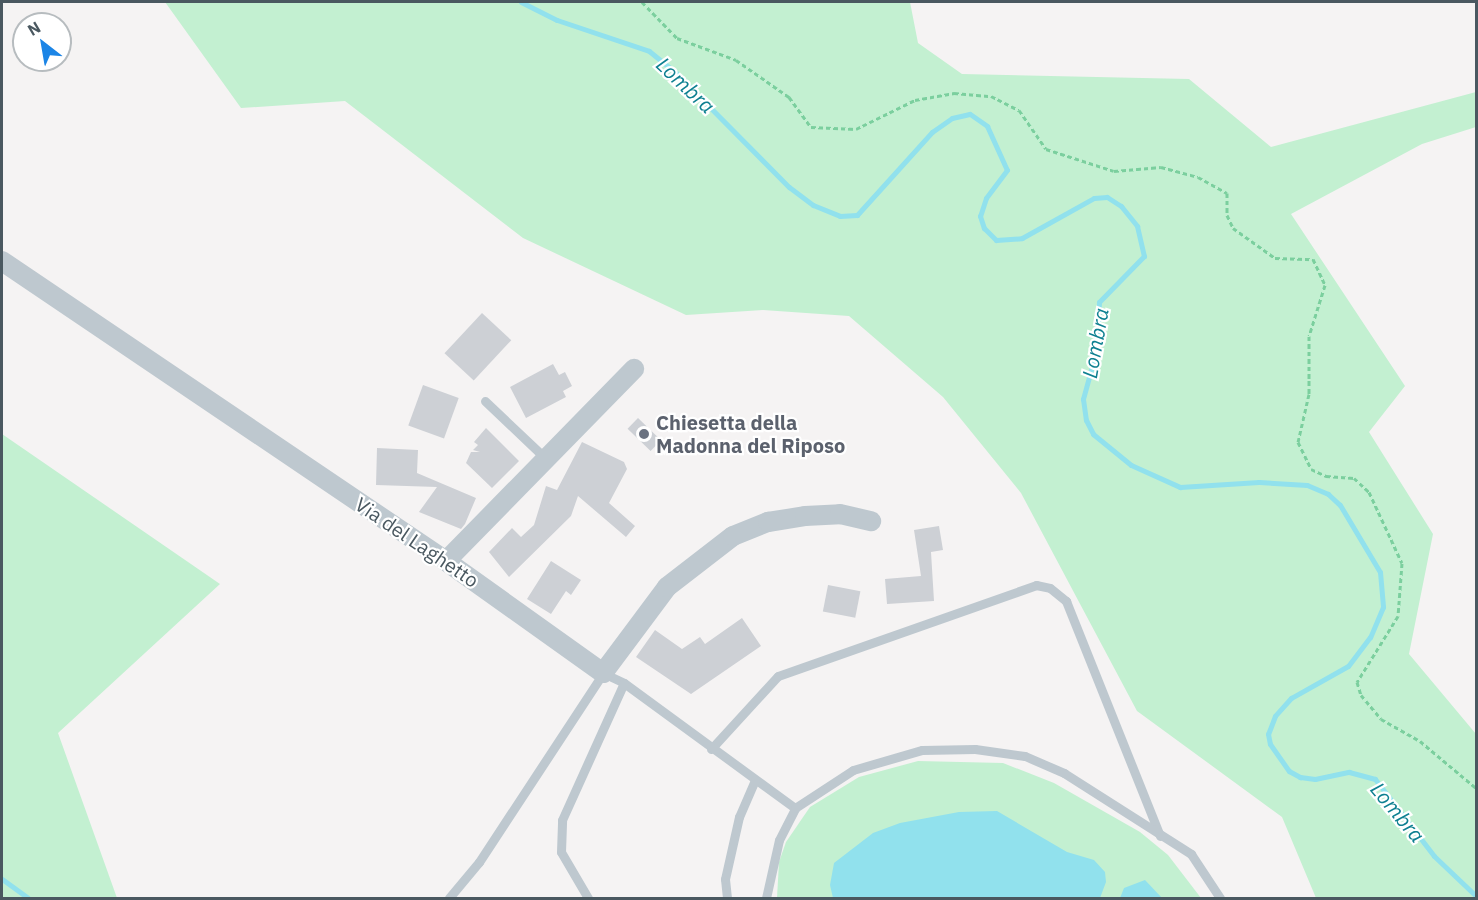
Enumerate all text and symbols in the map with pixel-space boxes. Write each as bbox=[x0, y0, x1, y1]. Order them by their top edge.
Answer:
north arrow bbox=[12, 12, 72, 72]
text: N bbox=[24, 17, 44, 40]
water label: Lombra bbox=[651, 52, 721, 118]
water label: Lombra bbox=[1076, 306, 1114, 380]
place label: Chiesetta della Madonna del Riposo bbox=[656, 410, 845, 457]
marker: Chiesetta della Madonna del Riposo bbox=[637, 427, 651, 441]
street label: Via del Laghetto bbox=[351, 492, 483, 592]
water label: Lombra bbox=[1366, 777, 1430, 847]

